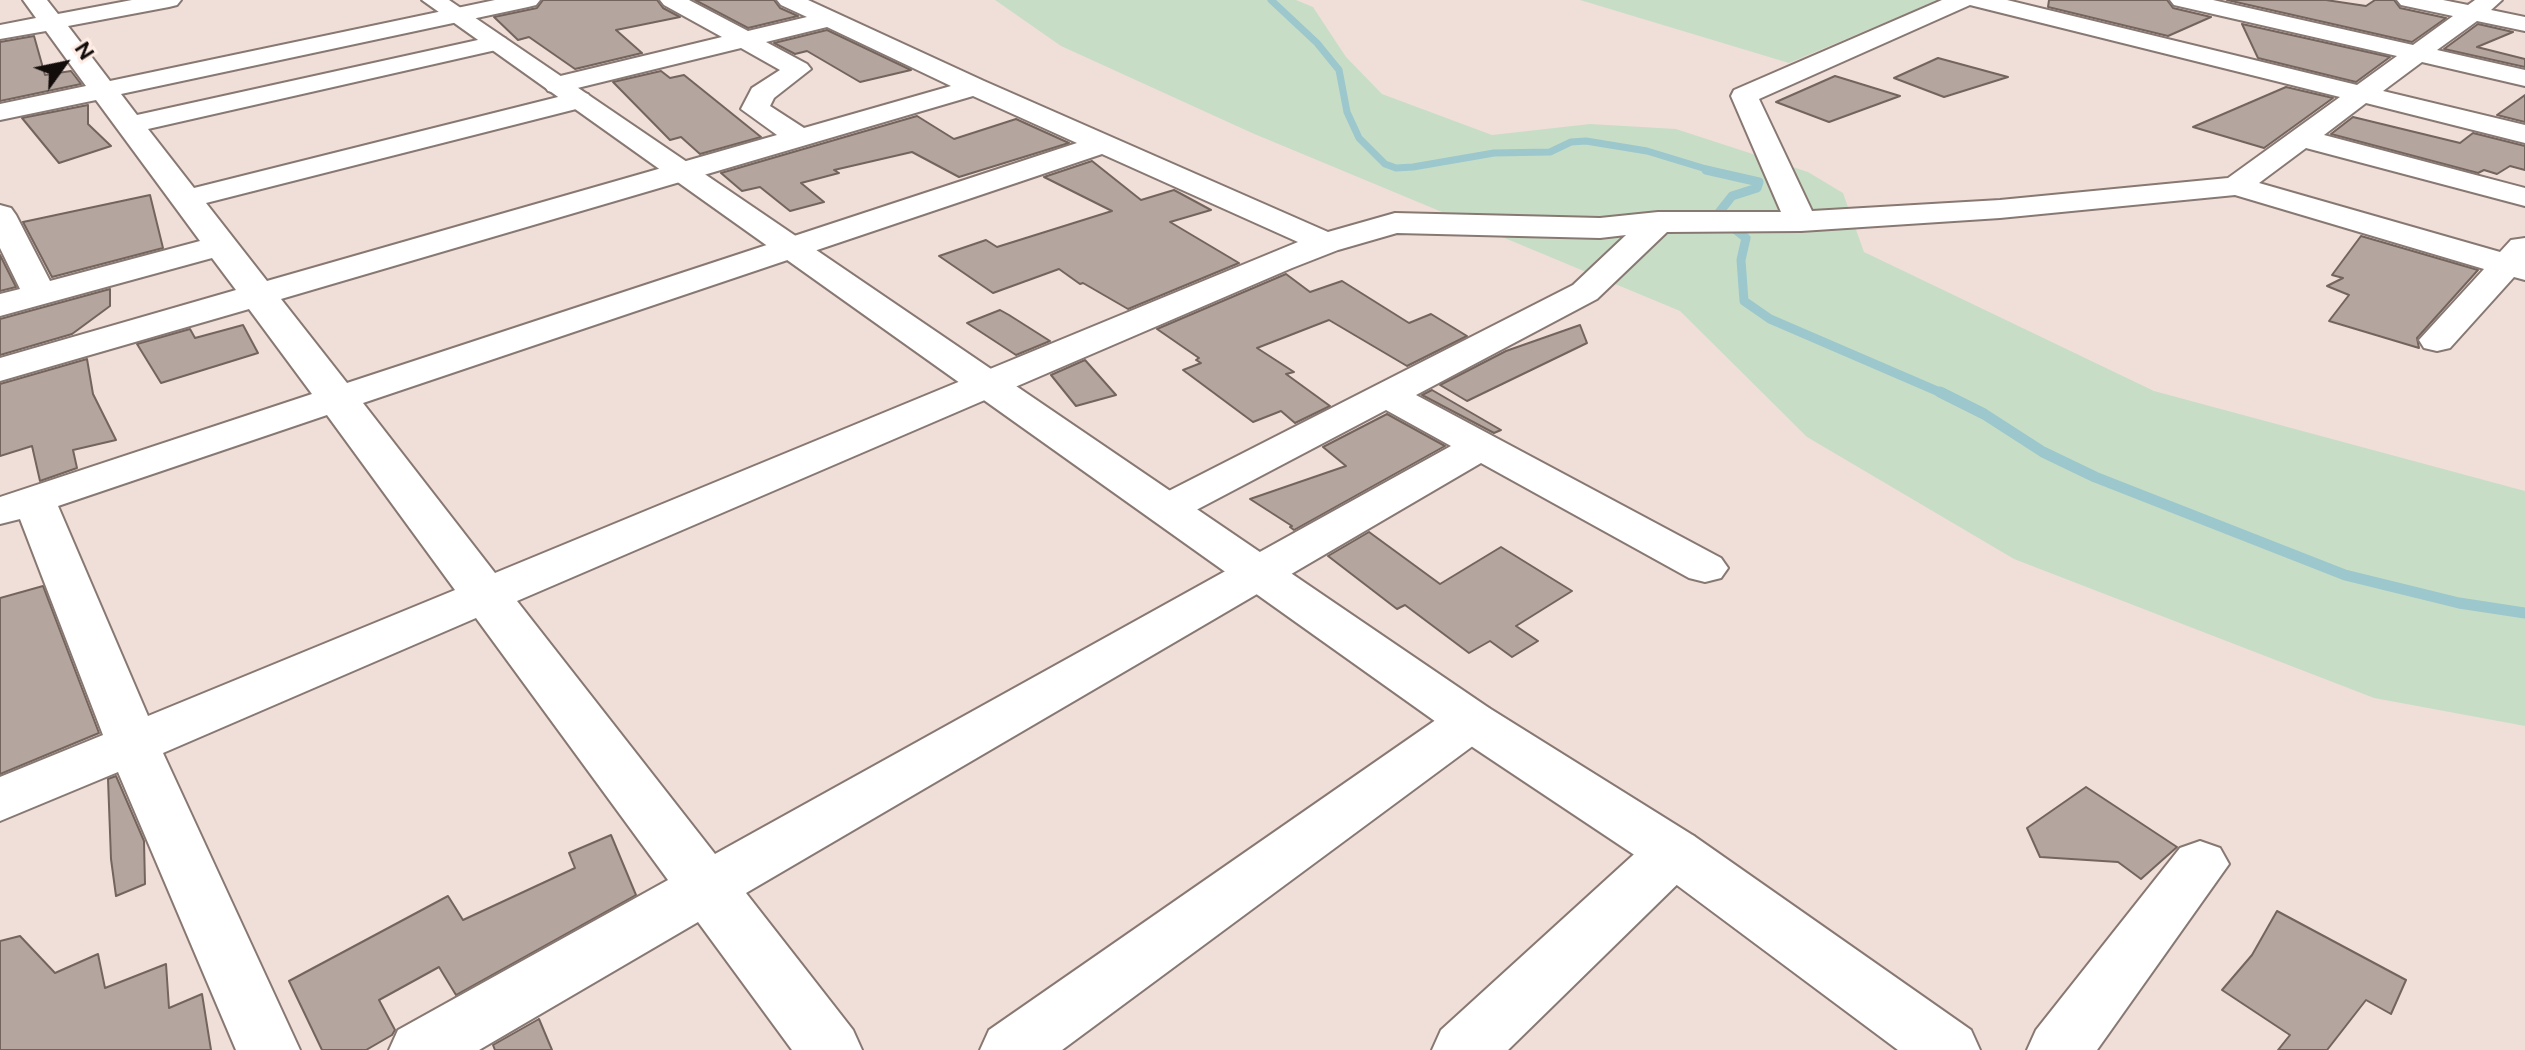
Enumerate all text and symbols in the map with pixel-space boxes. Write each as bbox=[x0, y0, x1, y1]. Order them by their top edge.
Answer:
north arrow bbox=[24, 24, 104, 104]
text: N bbox=[68, 36, 101, 65]

